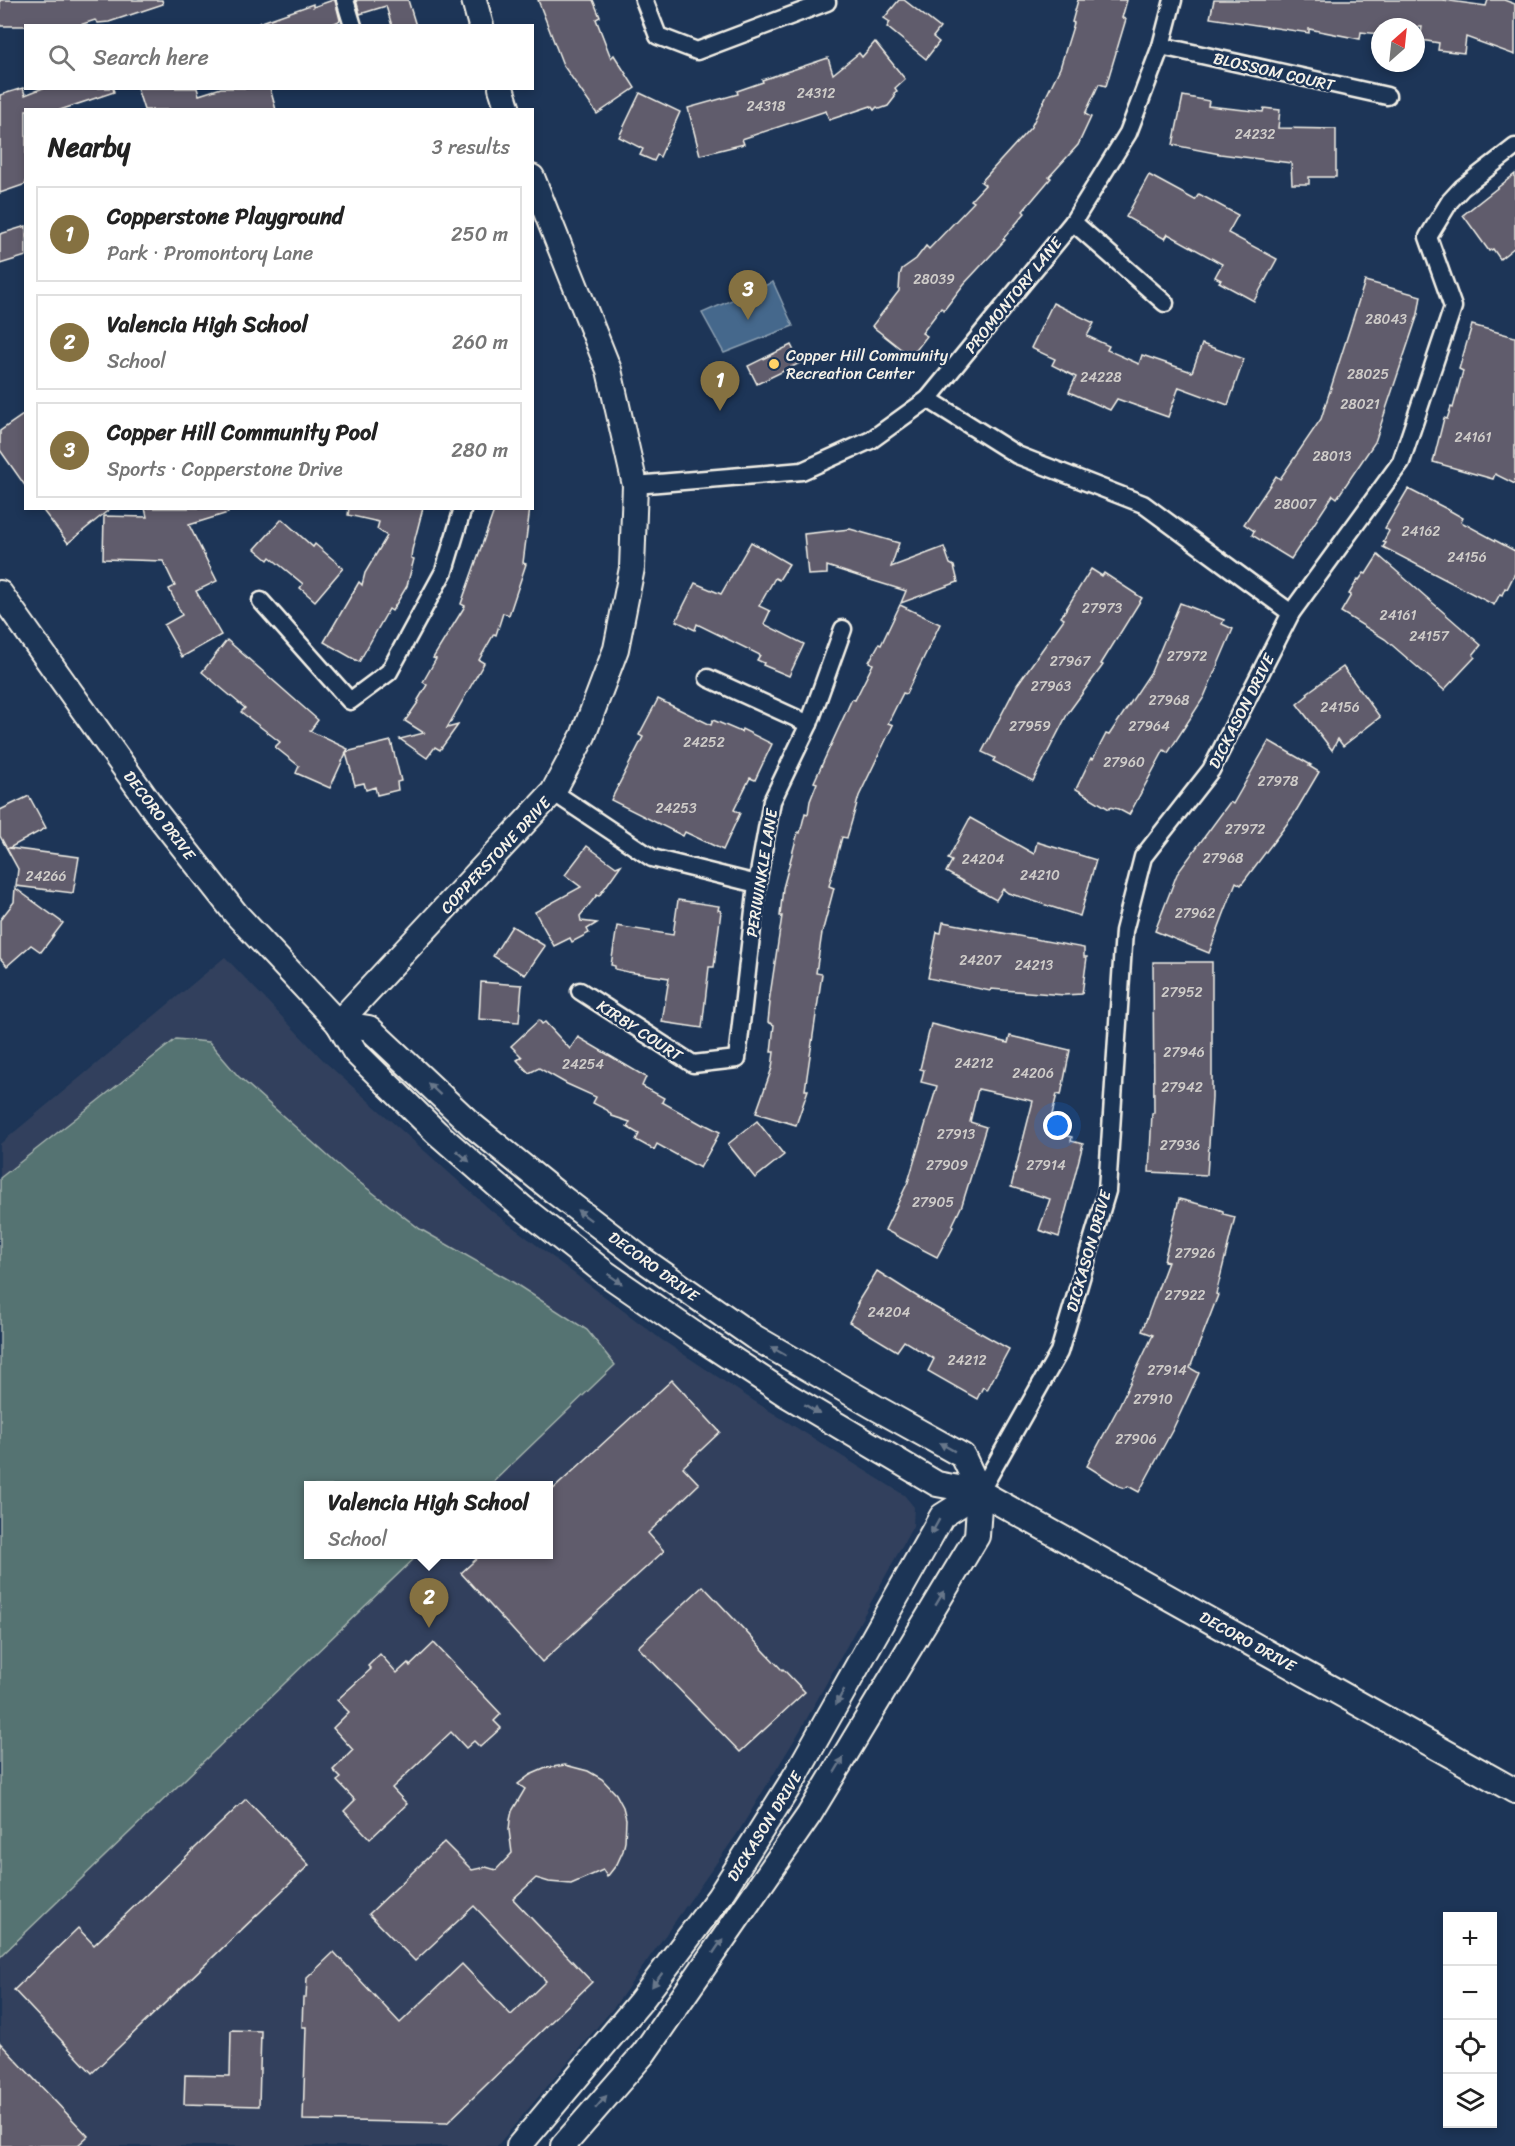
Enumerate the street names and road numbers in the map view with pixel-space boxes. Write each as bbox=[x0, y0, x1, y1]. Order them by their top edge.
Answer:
street label: BLOSSOM COURT bbox=[1211, 43, 1339, 100]
street label: PROMONTORY LANE bbox=[957, 230, 1071, 360]
street label: DICKASON DRIVE bbox=[1200, 648, 1283, 774]
street label: DECORO DRIVE bbox=[116, 764, 204, 868]
street label: COPPERSTONE DRIVE bbox=[433, 789, 559, 921]
street label: PERIWINKLE LANE bbox=[737, 806, 786, 939]
street label: KIRBY COURT bbox=[591, 992, 690, 1070]
street label: DICKASON DRIVE bbox=[1057, 1186, 1120, 1316]
street label: DECORO DRIVE bbox=[602, 1223, 706, 1310]
street label: DECORO DRIVE bbox=[1194, 1603, 1302, 1681]
street label: DICKASON DRIVE bbox=[719, 1764, 811, 1887]

